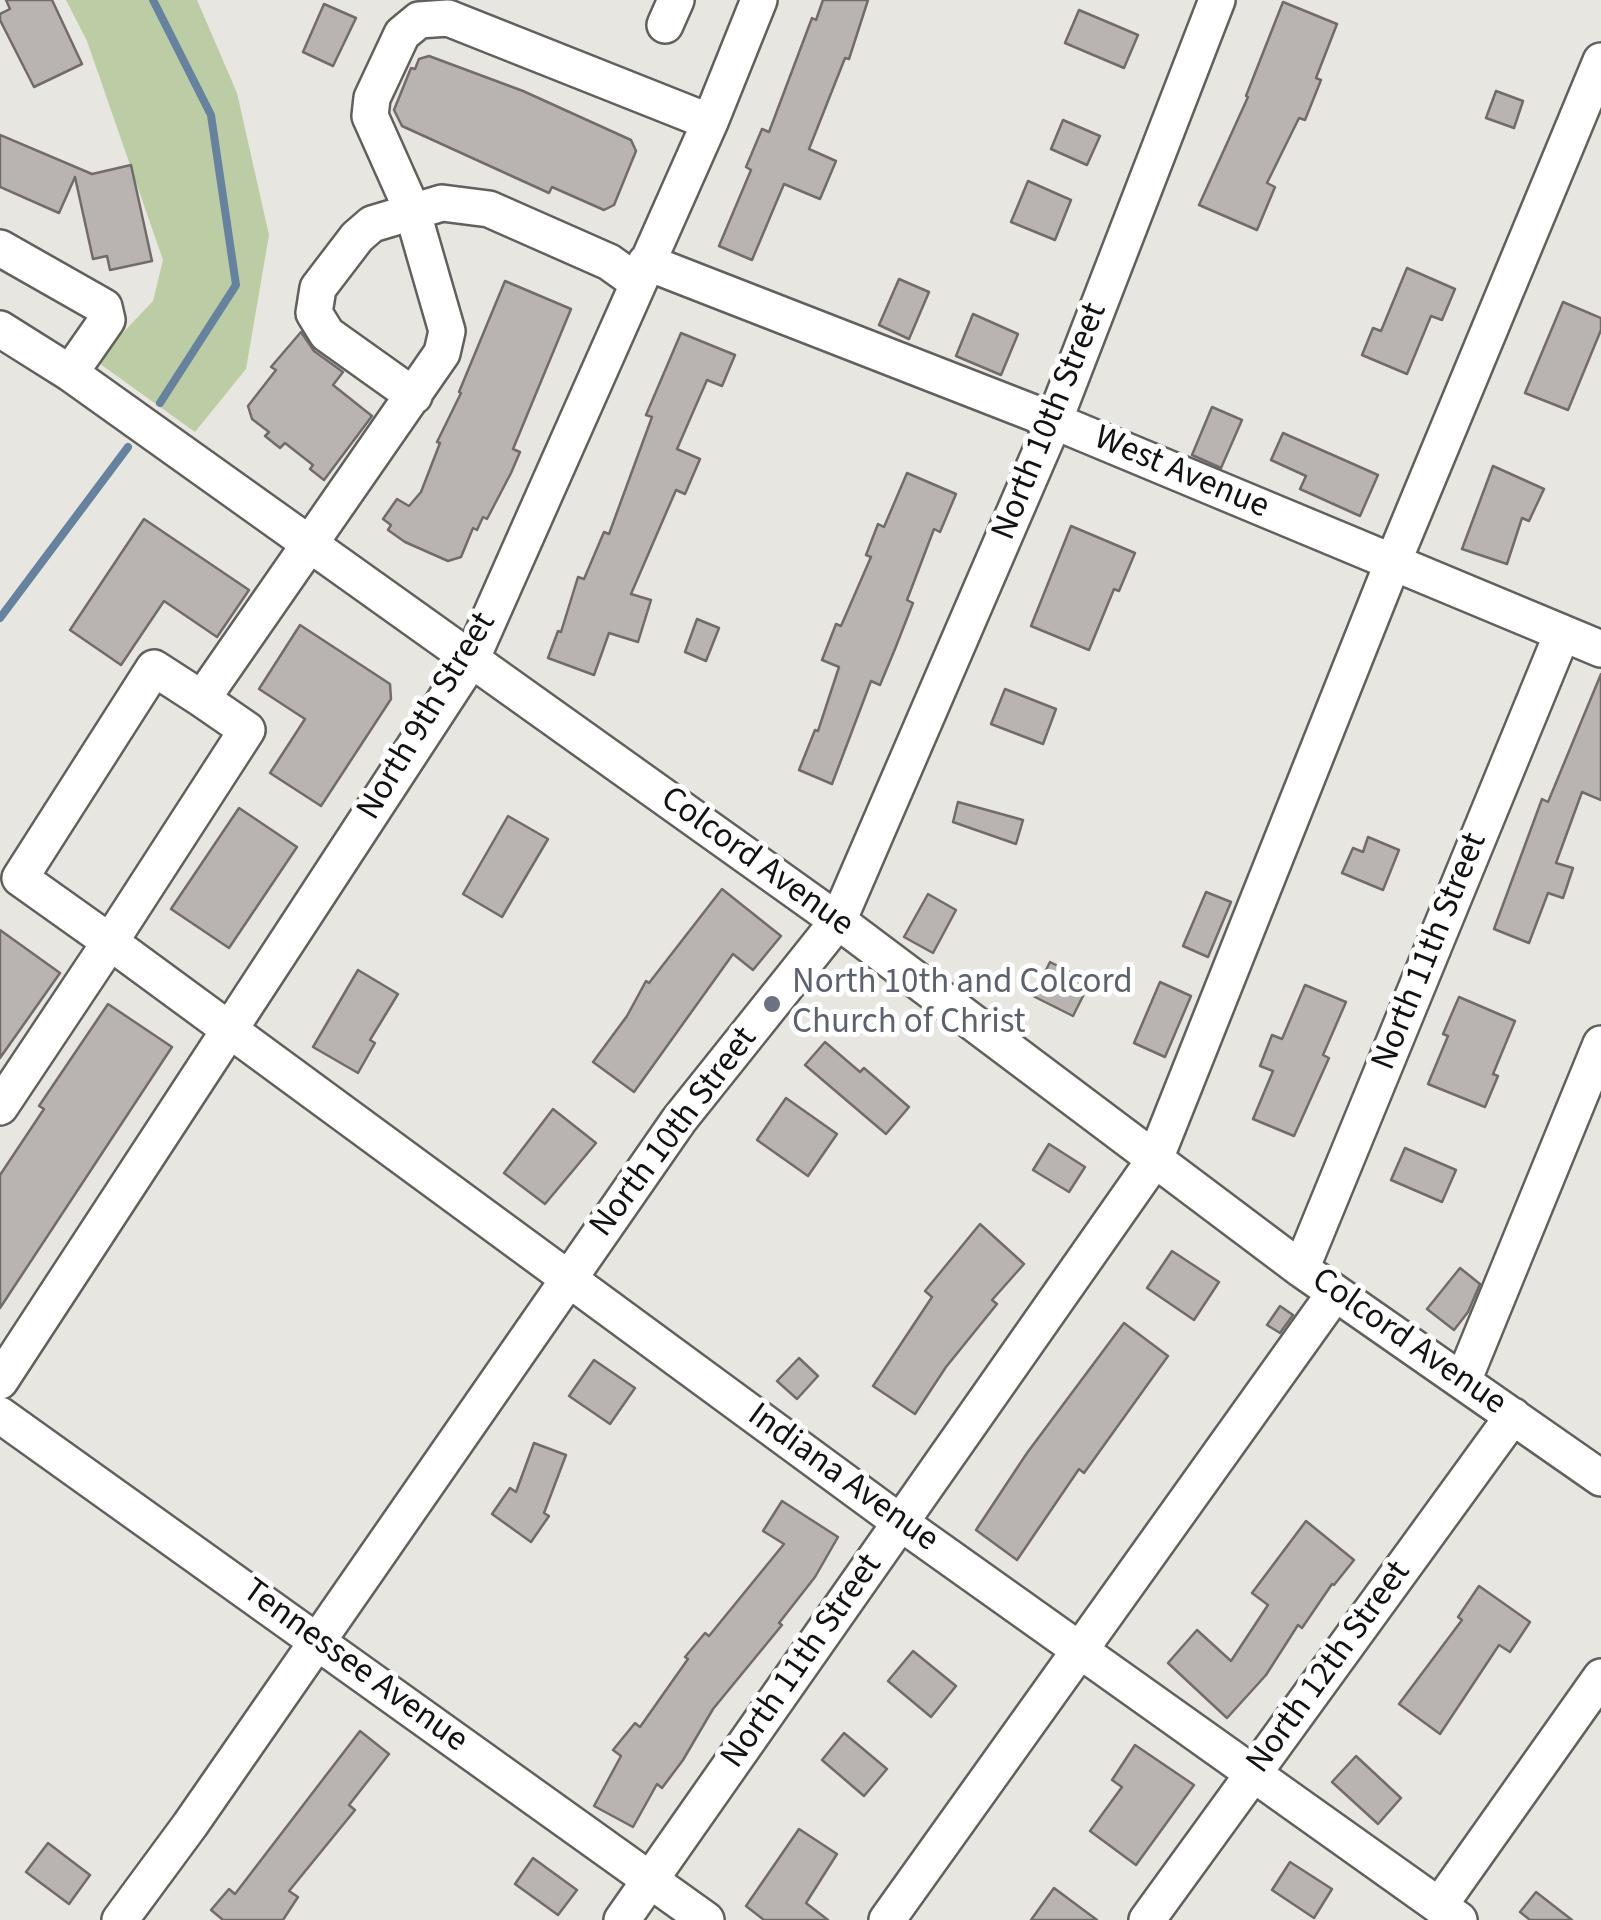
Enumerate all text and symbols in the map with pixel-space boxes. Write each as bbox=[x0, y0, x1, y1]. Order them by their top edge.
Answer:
street label: North 10th Street bbox=[984, 297, 1118, 547]
street label: West Avenue bbox=[1087, 418, 1275, 530]
street label: North 9th Street bbox=[350, 606, 506, 828]
street label: Colcord Avenue bbox=[651, 779, 861, 947]
street label: North 11th Street bbox=[1364, 827, 1498, 1077]
place label: North 10th and Colcord Church of Christ bbox=[792, 963, 1133, 1045]
marker: North 10th and Colcord Church of Christ bbox=[761, 993, 783, 1015]
street label: North 10th Street bbox=[582, 1020, 768, 1246]
street label: Colcord Avenue bbox=[1303, 1260, 1513, 1426]
street label: Indiana Avenue bbox=[738, 1396, 946, 1562]
street label: North 11th Street bbox=[714, 1547, 892, 1777]
street label: North 12th Street bbox=[1239, 1554, 1421, 1782]
street label: Tennessee Avenue bbox=[233, 1571, 475, 1763]

